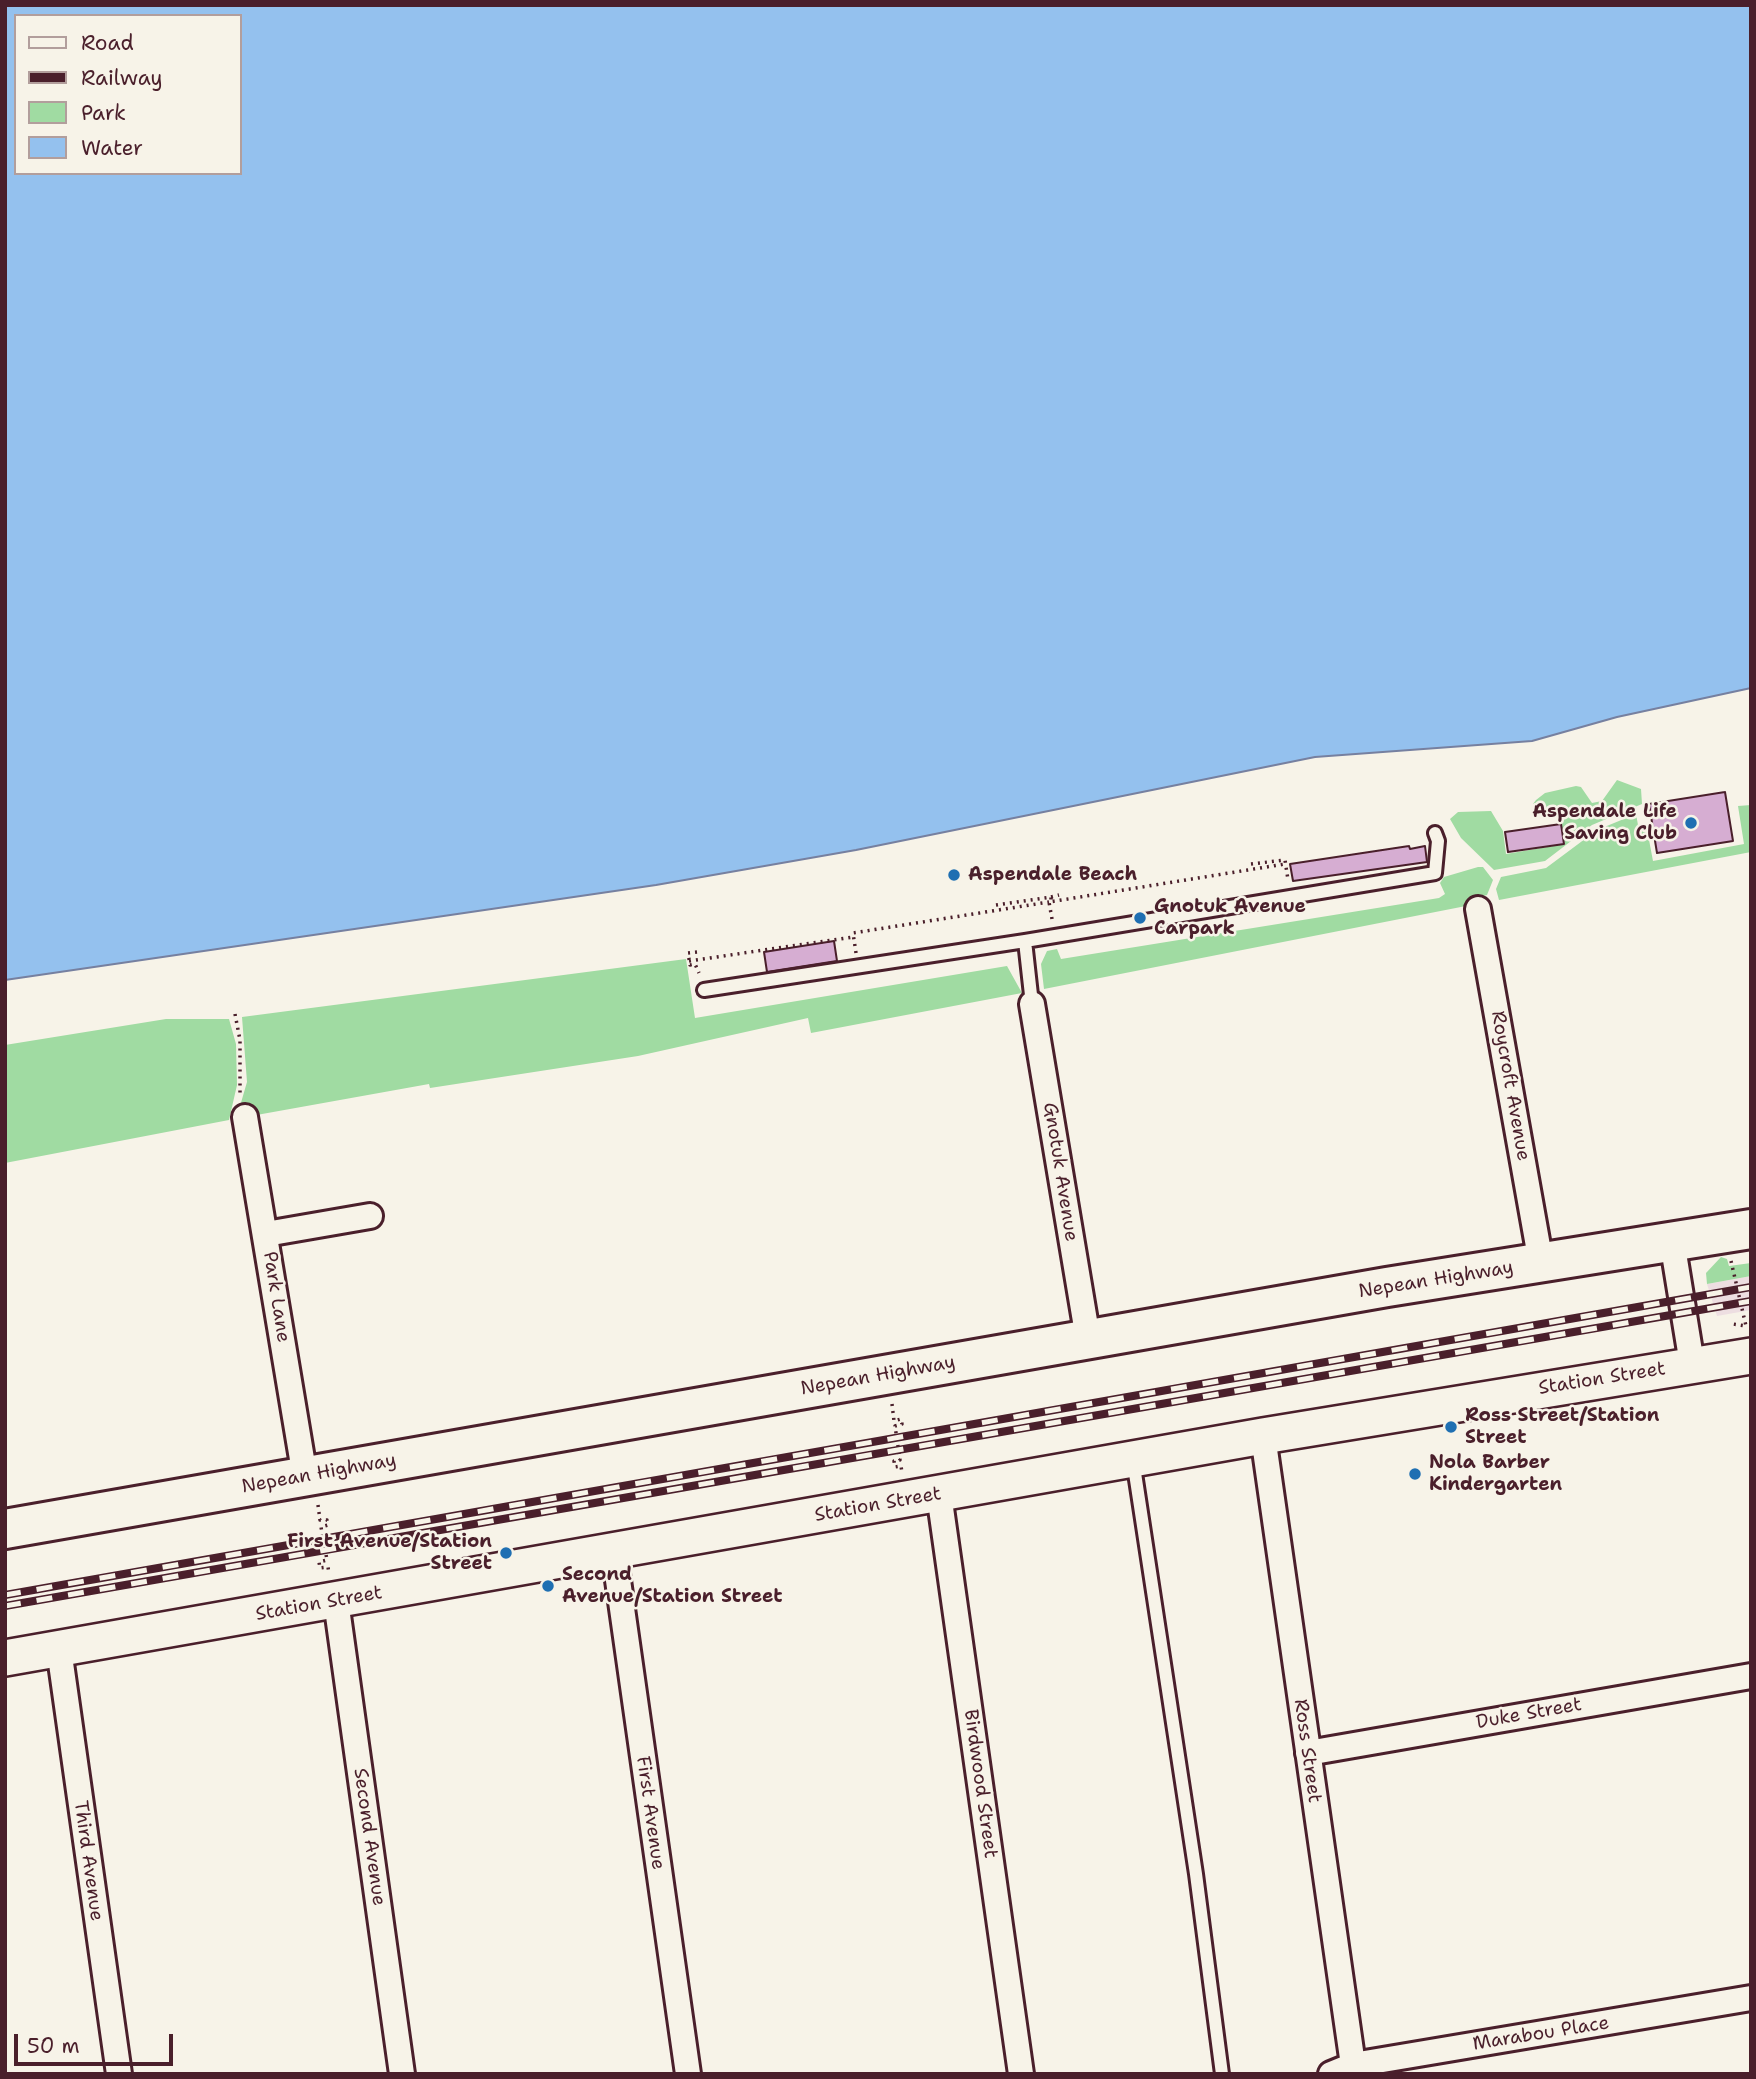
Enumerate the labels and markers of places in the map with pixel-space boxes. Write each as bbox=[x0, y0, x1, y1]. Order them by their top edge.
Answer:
place label: Aspendale Life Saving Club bbox=[1532, 801, 1677, 845]
marker: Aspendale Life Saving Club bbox=[1683, 815, 1699, 831]
place label: Aspendale Beach bbox=[968, 864, 1137, 886]
marker: Aspendale Beach bbox=[946, 867, 962, 883]
place label: Gnotuk Avenue Carpark bbox=[1154, 896, 1306, 940]
marker: Gnotuk Avenue Carpark bbox=[1132, 910, 1148, 926]
place label: Ross Street/Station Street bbox=[1465, 1405, 1659, 1449]
marker: Ross Street/Station Street bbox=[1443, 1419, 1459, 1435]
place label: Nola Barber Kindergarten bbox=[1429, 1452, 1562, 1496]
marker: Nola Barber Kindergarten bbox=[1407, 1466, 1423, 1482]
place label: First Avenue/Station Street bbox=[287, 1531, 492, 1575]
marker: First Avenue/Station Street bbox=[498, 1545, 514, 1561]
place label: Second Avenue/Station Street bbox=[562, 1564, 782, 1608]
marker: Second Avenue/Station Street bbox=[540, 1578, 556, 1594]

